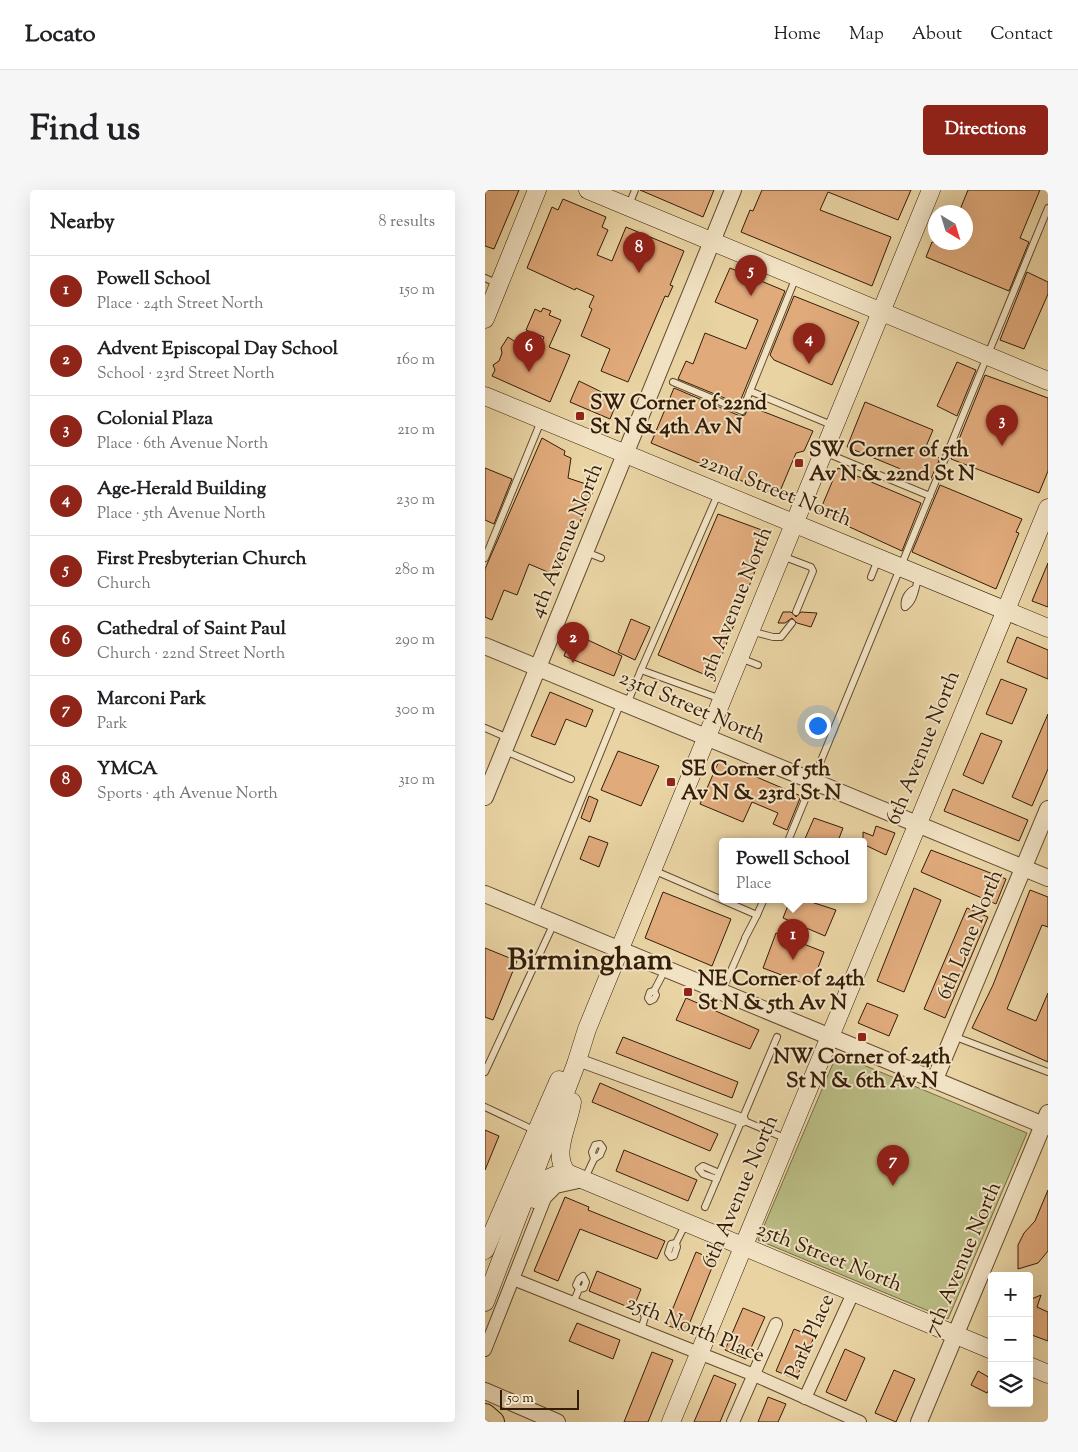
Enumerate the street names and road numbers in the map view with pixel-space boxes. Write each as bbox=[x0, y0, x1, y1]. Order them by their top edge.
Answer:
street label: 22nd Street North bbox=[694, 447, 856, 535]
street label: 4th Avenue North bbox=[522, 459, 612, 623]
street label: 5th Avenue North bbox=[693, 523, 781, 684]
street label: 23rd Street North bbox=[614, 664, 770, 752]
street label: 6th Avenue North bbox=[879, 666, 969, 830]
street label: 6th Lane North bbox=[930, 865, 1012, 1005]
street label: 6th Avenue North bbox=[695, 1111, 787, 1273]
street label: 7th Avenue North bbox=[918, 1177, 1010, 1341]
street label: 25th Street North bbox=[752, 1215, 906, 1301]
street label: 25th North Place bbox=[621, 1289, 769, 1371]
street label: Park Place bbox=[779, 1289, 843, 1385]

